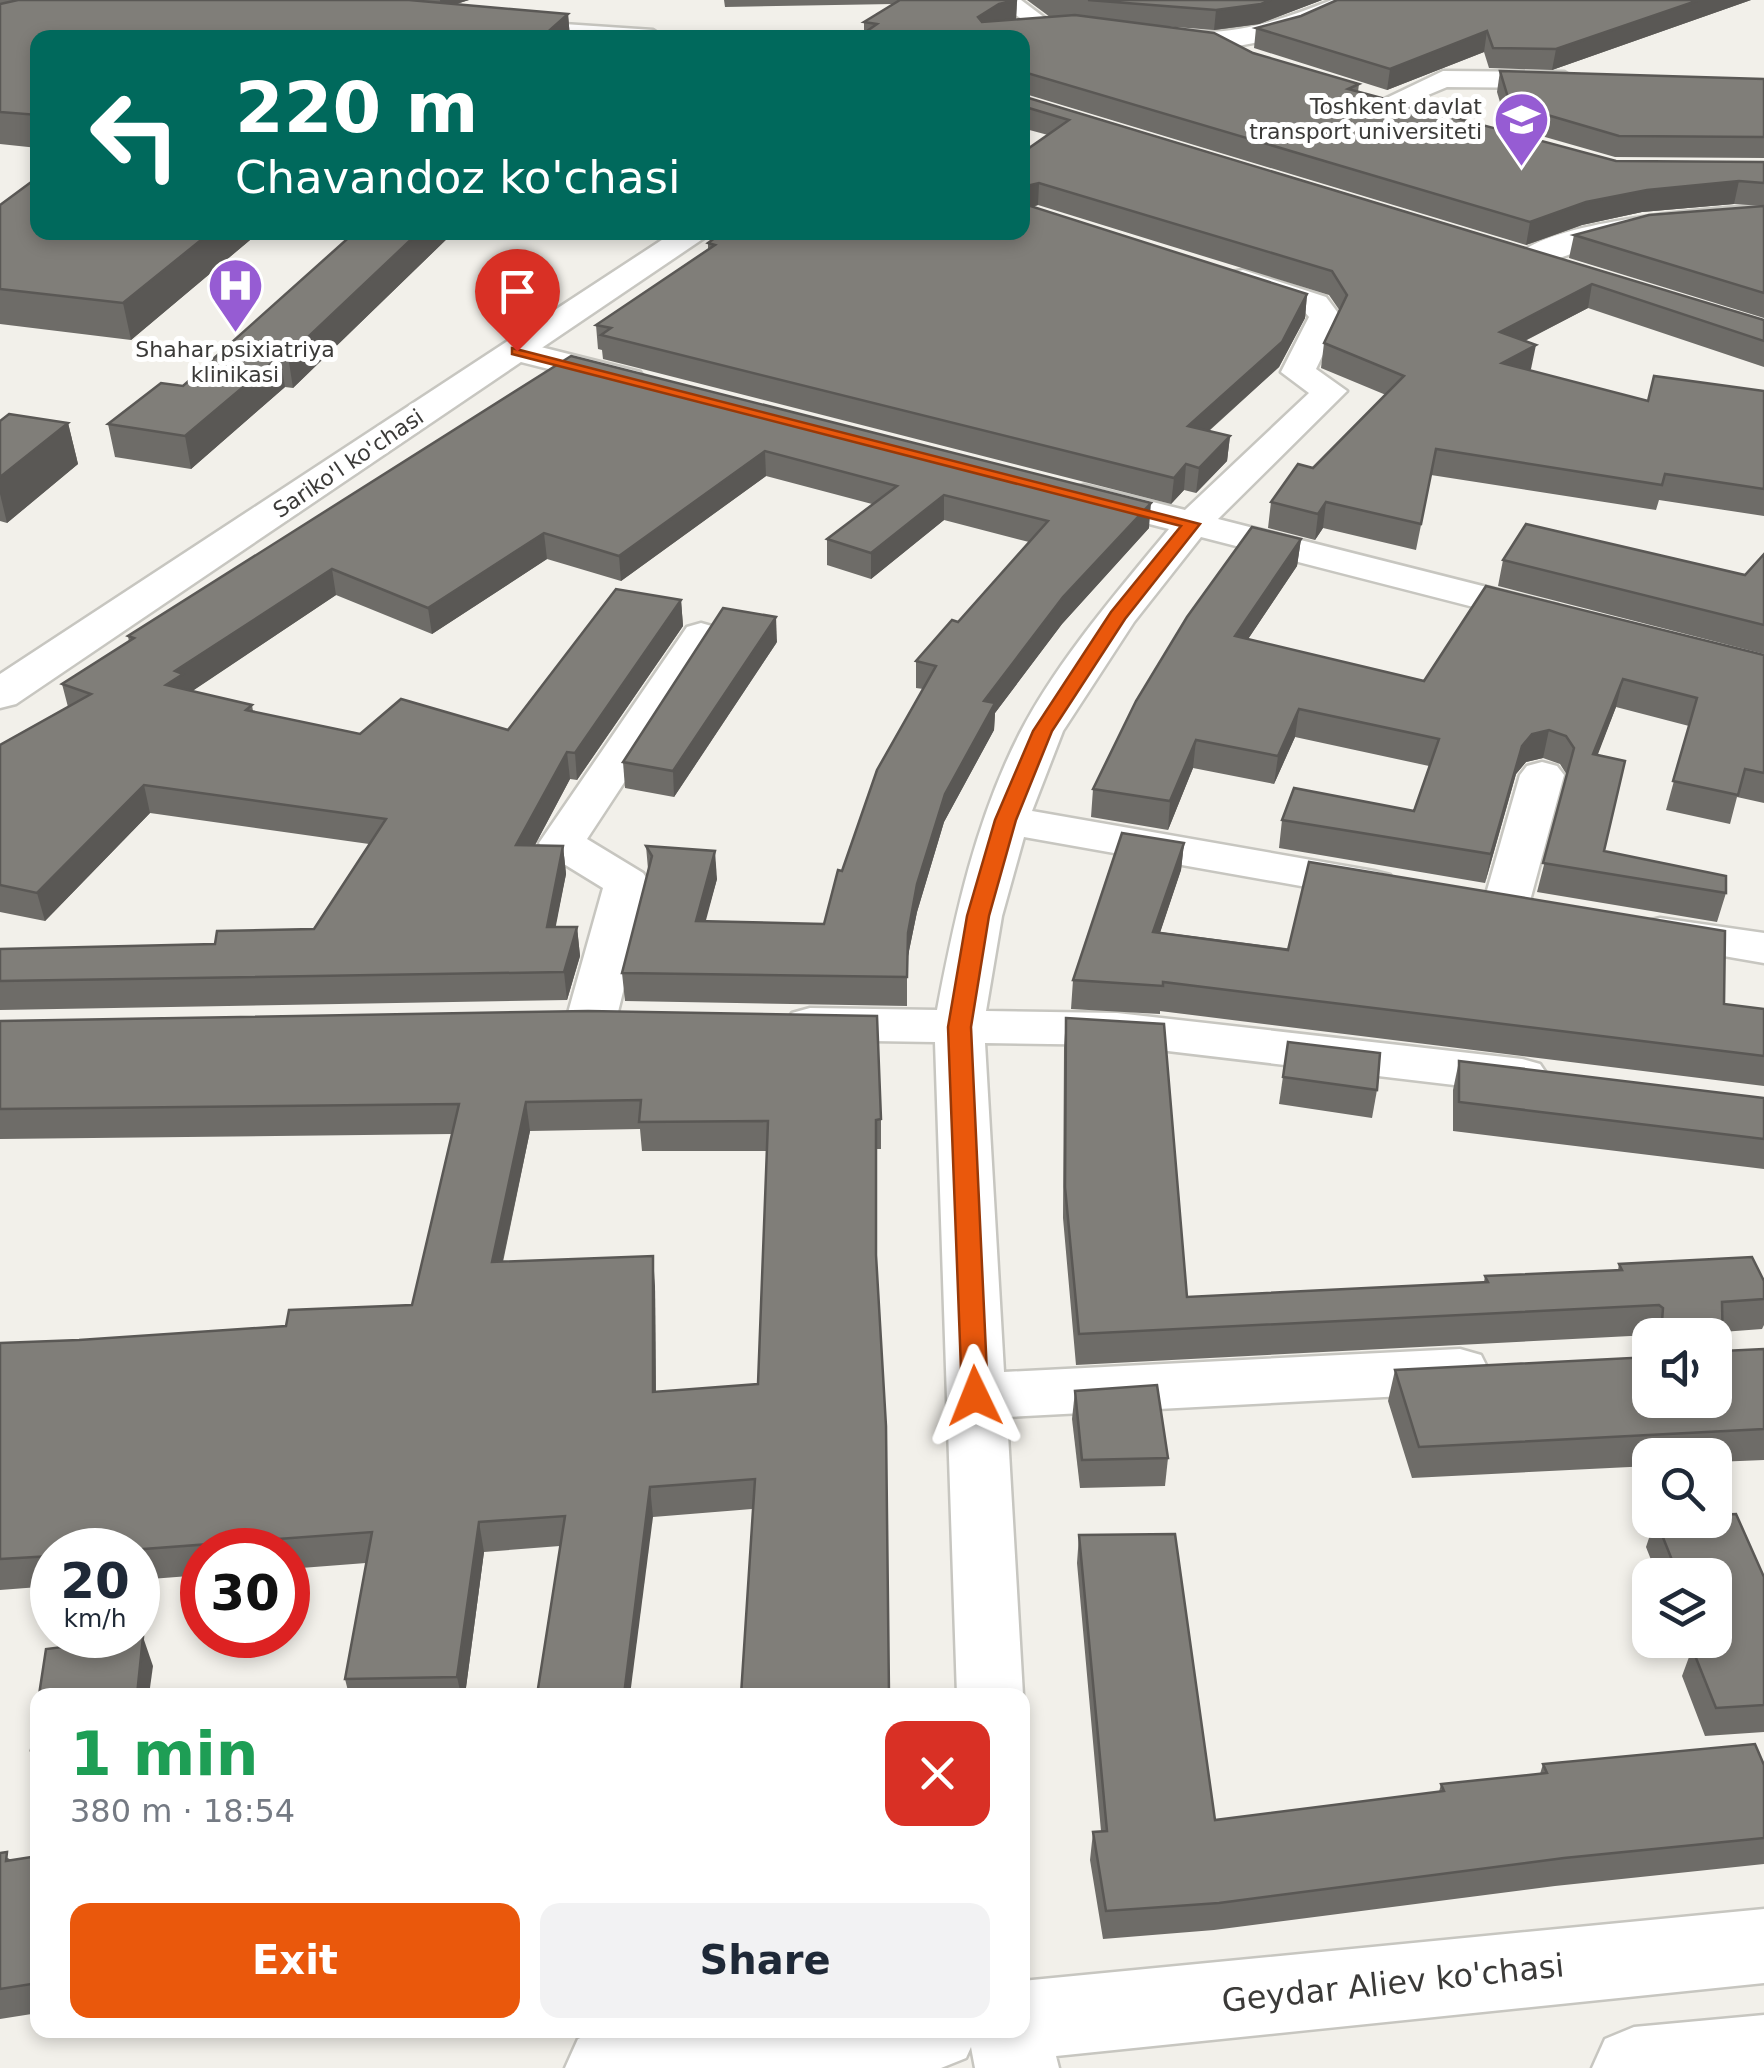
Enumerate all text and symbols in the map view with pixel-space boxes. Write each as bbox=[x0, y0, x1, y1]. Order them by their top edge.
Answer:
text: 220 m bbox=[235, 67, 478, 149]
icon: left bbox=[70, 70, 200, 200]
school or university icon: Toshkent davlat transport universiteti bbox=[1491, 89, 1551, 168]
place label: Toshkent davlat transport universiteti bbox=[1249, 94, 1482, 144]
text: Chavandoz ko'chasi bbox=[235, 151, 680, 204]
pin bbox=[475, 249, 560, 352]
hospital icon: Shahar psixiatriya klinikasi bbox=[205, 256, 265, 335]
icon: arrive bbox=[490, 264, 545, 319]
place label: Shahar psixiatriya klinikasi bbox=[135, 337, 335, 387]
street label: Sariko'l ko'chasi bbox=[268, 404, 428, 523]
map controls bbox=[1632, 1318, 1732, 1658]
button: sound bbox=[1632, 1318, 1732, 1418]
position arrow bbox=[923, 1344, 1027, 1448]
button: search bbox=[1632, 1438, 1732, 1538]
speed limit sign: 30 bbox=[180, 1528, 310, 1658]
text: 20 bbox=[60, 1552, 130, 1610]
button: layers bbox=[1632, 1558, 1732, 1658]
text: km/h bbox=[63, 1604, 127, 1633]
text: 1 min bbox=[70, 1719, 258, 1789]
button: close bbox=[885, 1721, 990, 1826]
text: 380 m · 18:54 bbox=[70, 1792, 295, 1830]
button: Exit bbox=[70, 1903, 520, 2018]
button: Share bbox=[540, 1903, 990, 2018]
street label: Geydar Aliev ko'chasi bbox=[1220, 1946, 1566, 2020]

